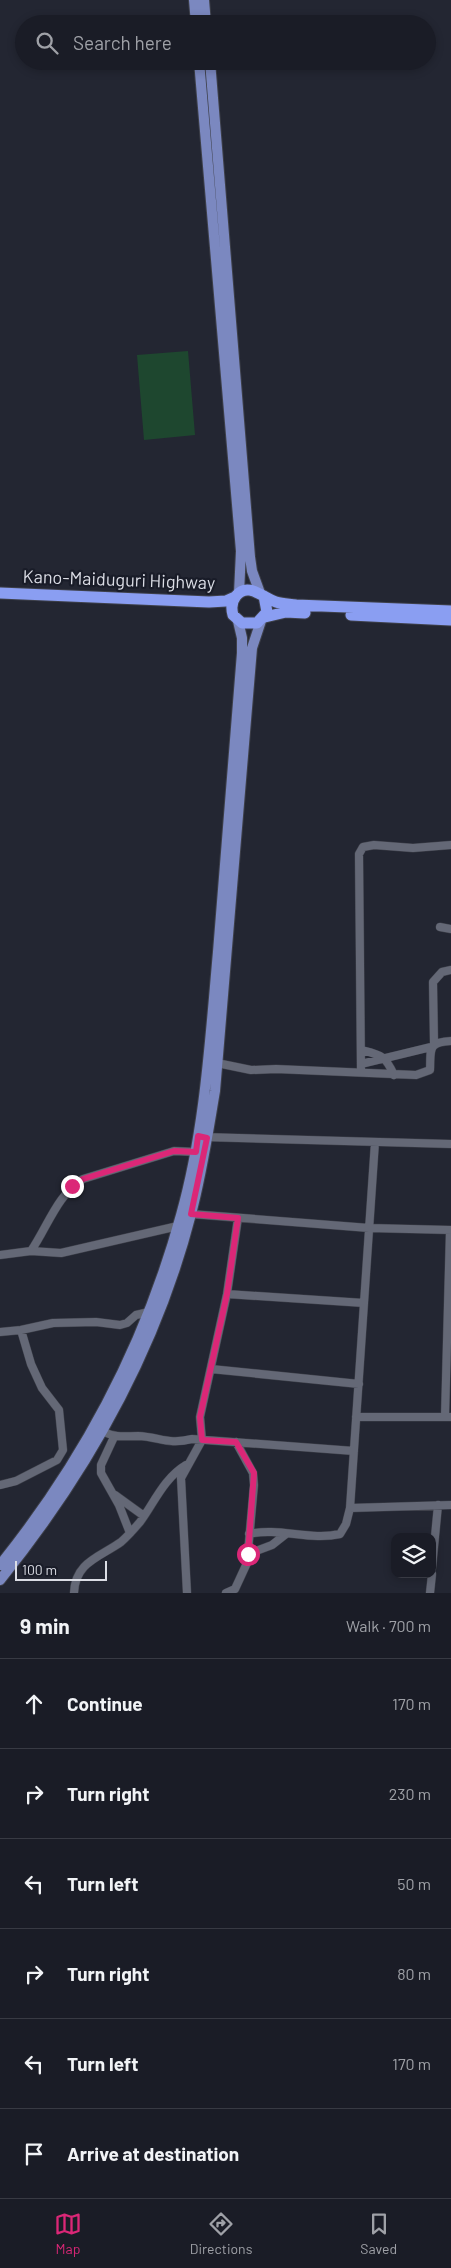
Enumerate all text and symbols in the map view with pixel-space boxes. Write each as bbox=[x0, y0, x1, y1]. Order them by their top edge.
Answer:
search box bbox=[15, 15, 436, 70]
icon: search bbox=[33, 29, 61, 57]
text: Search here bbox=[73, 31, 172, 54]
street label: Kano-Maiduguri Highway bbox=[22, 565, 216, 593]
route end bbox=[61, 1175, 84, 1198]
map controls bbox=[391, 1533, 436, 1578]
button: layers bbox=[391, 1533, 436, 1578]
route start bbox=[237, 1543, 260, 1566]
scale bar bbox=[15, 1558, 108, 1581]
text: 100 m bbox=[22, 1561, 57, 1578]
text: 9 min bbox=[20, 1613, 70, 1638]
text: Walk · 700 m bbox=[346, 1616, 431, 1635]
icon: ahead bbox=[20, 1690, 48, 1718]
text: Continue bbox=[67, 1692, 143, 1715]
text: 170 m bbox=[392, 1694, 431, 1713]
icon: right bbox=[20, 1780, 48, 1808]
text: Turn right bbox=[67, 1782, 149, 1805]
text: 230 m bbox=[389, 1784, 431, 1803]
icon: left bbox=[20, 1870, 48, 1898]
text: Turn left bbox=[67, 1872, 138, 1895]
text: 50 m bbox=[397, 1874, 431, 1893]
icon: right bbox=[20, 1960, 48, 1988]
text: Turn right bbox=[67, 1962, 149, 1985]
text: 80 m bbox=[397, 1964, 431, 1983]
icon: left bbox=[20, 2050, 48, 2078]
text: Turn left bbox=[67, 2052, 138, 2075]
text: 170 m bbox=[392, 2054, 431, 2073]
icon: arrive bbox=[20, 2140, 48, 2168]
text: Arrive at destination bbox=[67, 2142, 239, 2165]
tab: Map bbox=[54, 2210, 82, 2257]
tab: Directions bbox=[190, 2210, 252, 2257]
tab: Saved bbox=[360, 2210, 397, 2257]

